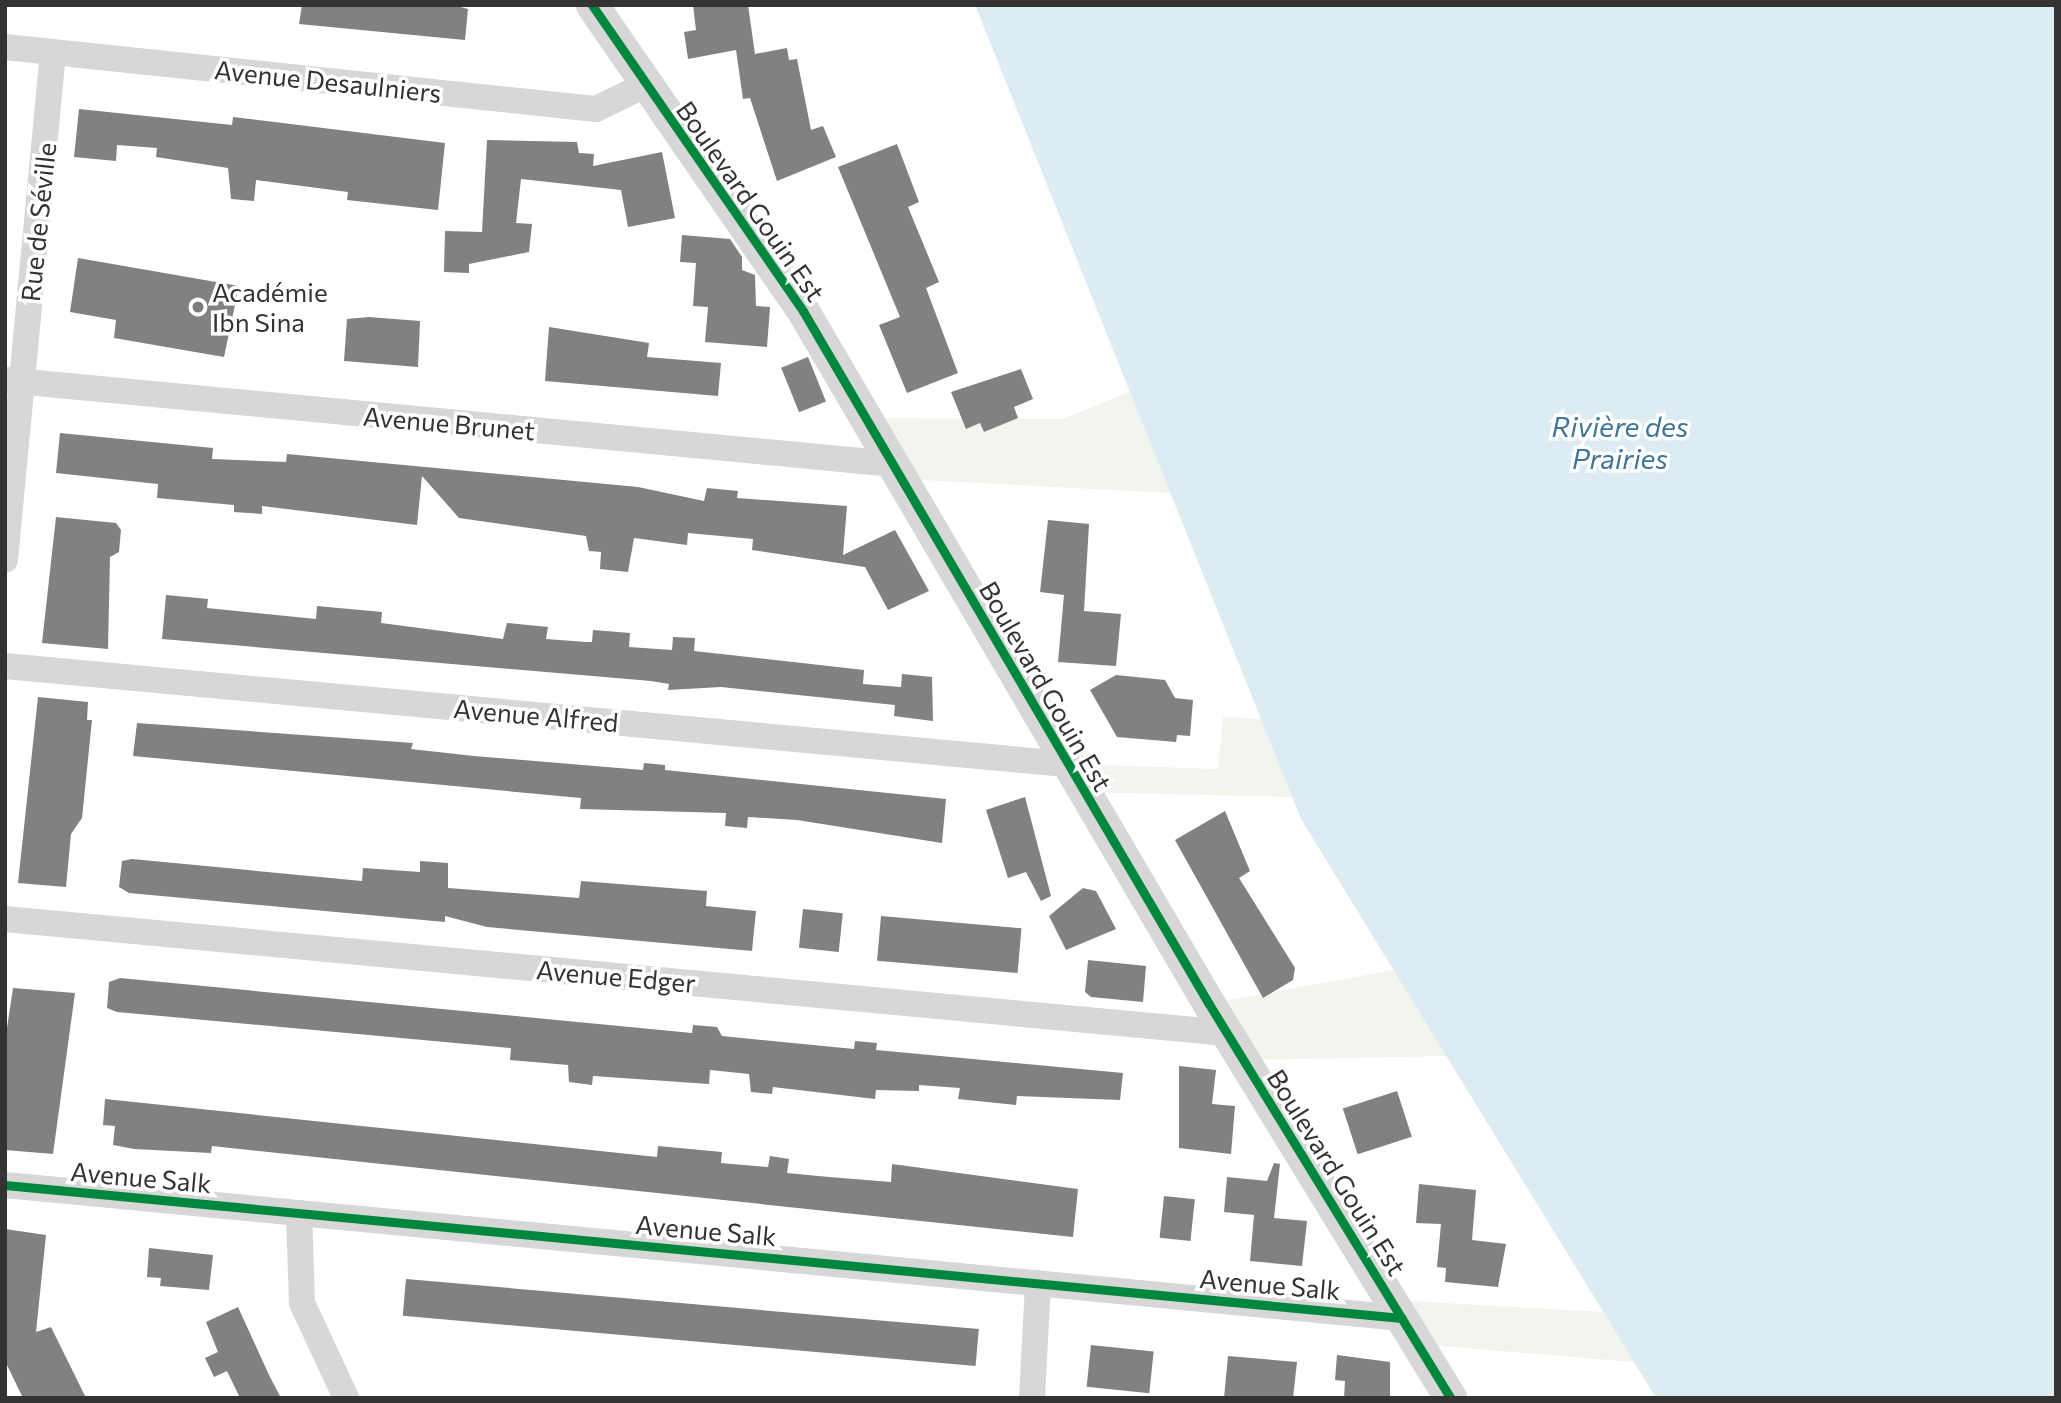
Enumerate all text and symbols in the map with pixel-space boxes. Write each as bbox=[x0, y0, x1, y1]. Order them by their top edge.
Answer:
street label: Avenue Desaulniers bbox=[213, 54, 443, 108]
street label: Boulevard Gouin Est bbox=[670, 95, 832, 307]
street label: Rue de Séville bbox=[14, 141, 62, 303]
place label: Académie Ibn Sina bbox=[212, 276, 328, 338]
marker: Académie Ibn Sina bbox=[190, 299, 206, 315]
street label: Avenue Brunet bbox=[362, 400, 536, 446]
water label: Rivière des Prairies bbox=[1552, 409, 1688, 475]
street label: Boulevard Gouin Est bbox=[973, 576, 1119, 796]
street label: Avenue Alfred bbox=[452, 692, 620, 738]
street label: Avenue Edger bbox=[535, 953, 697, 999]
street label: Boulevard Gouin Est bbox=[1261, 1063, 1413, 1281]
street label: Avenue Salk bbox=[69, 1155, 213, 1199]
street label: Avenue Salk bbox=[634, 1208, 778, 1252]
street label: Avenue Salk bbox=[1198, 1262, 1342, 1306]

